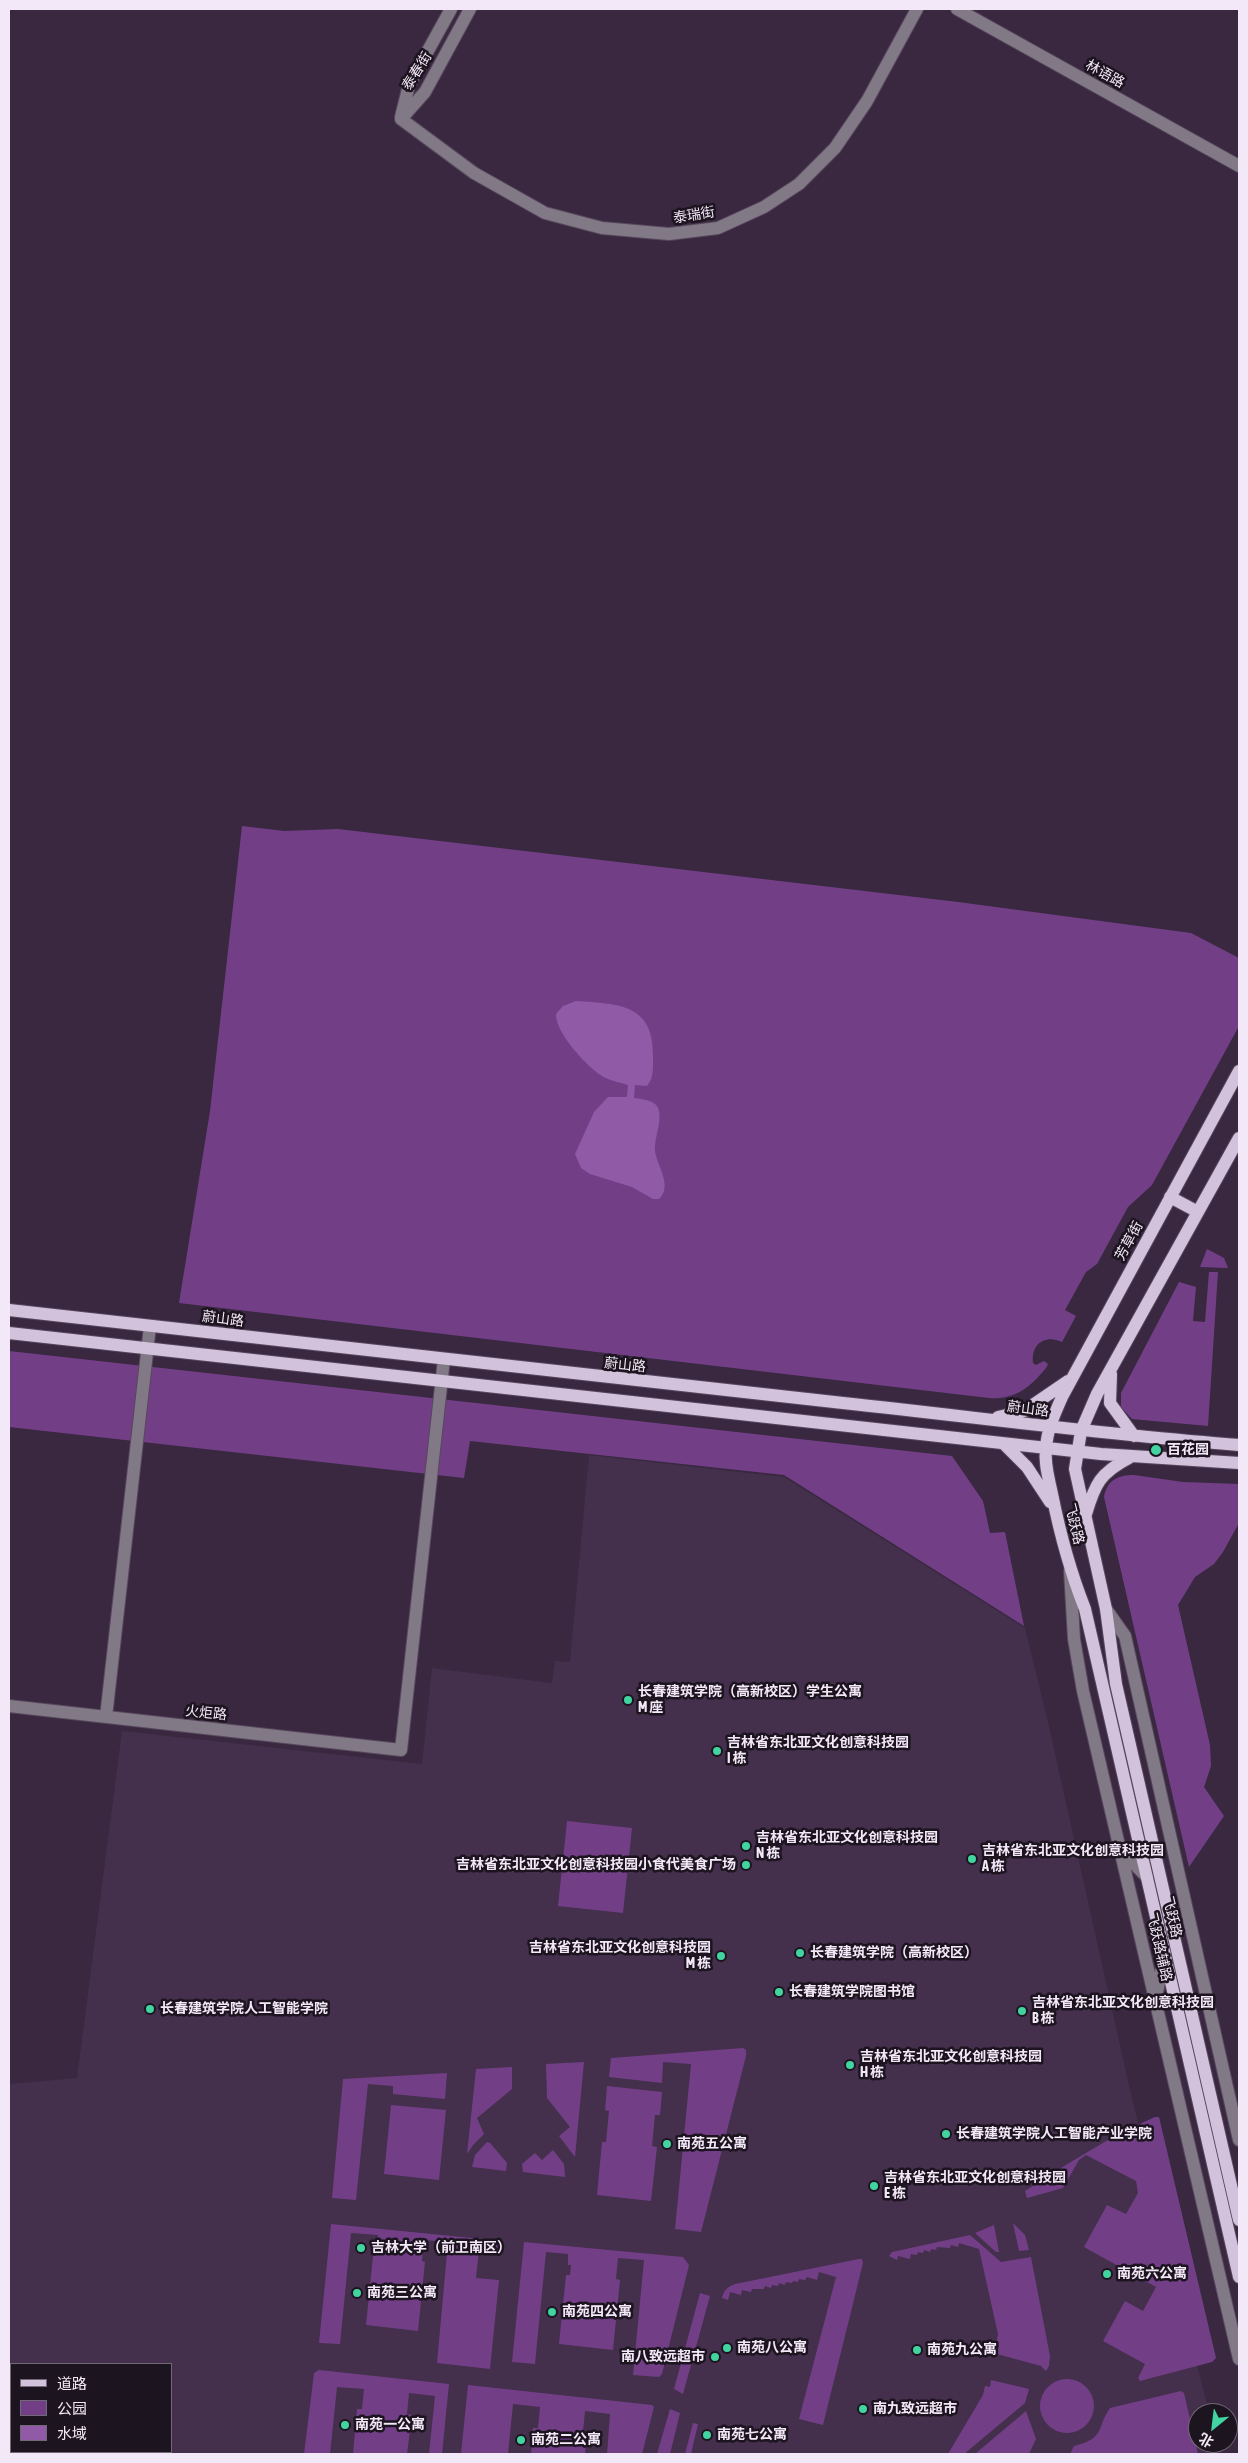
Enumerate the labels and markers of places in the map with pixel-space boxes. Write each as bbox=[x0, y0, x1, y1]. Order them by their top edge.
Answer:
place label: 百花园 bbox=[1167, 1442, 1209, 1458]
marker: 百花园 bbox=[1149, 1443, 1163, 1457]
place label: 长春建筑学院（高新校区）学生公寓 M 座 bbox=[638, 1684, 862, 1716]
marker: 长春建筑学院（高新校区）学生公寓 M 座 bbox=[622, 1694, 634, 1706]
place label: 吉林省东北亚文化创意科技园 I 栋 bbox=[727, 1735, 909, 1768]
marker: 吉林省东北亚文化创意科技园 I 栋 bbox=[711, 1745, 723, 1757]
place label: 吉林省东北亚文化创意科技园 N 栋 bbox=[756, 1830, 938, 1862]
marker: 吉林省东北亚文化创意科技园 N 栋 bbox=[740, 1840, 752, 1852]
place label: 吉林省东北亚文化创意科技园 A 栋 bbox=[982, 1843, 1164, 1875]
marker: 吉林省东北亚文化创意科技园 A 栋 bbox=[966, 1853, 978, 1865]
place label: 吉林省东北亚文化创意科技园小食代美食广场 bbox=[456, 1857, 736, 1873]
marker: 吉林省东北亚文化创意科技园小食代美食广场 bbox=[740, 1859, 752, 1871]
place label: 吉林省东北亚文化创意科技园 M 栋 bbox=[529, 1940, 711, 1972]
place label: 长春建筑学院（高新校区） bbox=[810, 1945, 978, 1961]
marker: 长春建筑学院（高新校区） bbox=[794, 1947, 806, 1959]
marker: 吉林省东北亚文化创意科技园 M 栋 bbox=[715, 1950, 727, 1962]
place label: 长春建筑学院图书馆 bbox=[789, 1984, 915, 2000]
marker: 长春建筑学院图书馆 bbox=[773, 1986, 785, 1998]
place label: 吉林省东北亚文化创意科技园 B 栋 bbox=[1032, 1995, 1214, 2028]
place label: 长春建筑学院人工智能学院 bbox=[160, 2001, 328, 2017]
marker: 长春建筑学院人工智能学院 bbox=[144, 2003, 156, 2015]
marker: 吉林省东北亚文化创意科技园 B 栋 bbox=[1016, 2005, 1028, 2017]
place label: 吉林省东北亚文化创意科技园 H 栋 bbox=[860, 2049, 1042, 2082]
marker: 吉林省东北亚文化创意科技园 H 栋 bbox=[844, 2059, 856, 2071]
place label: 长春建筑学院人工智能产业学院 bbox=[956, 2126, 1152, 2142]
marker: 长春建筑学院人工智能产业学院 bbox=[940, 2128, 952, 2140]
place label: 南苑五公寓 bbox=[677, 2136, 747, 2152]
marker: 南苑五公寓 bbox=[661, 2138, 673, 2150]
place label: 吉林省东北亚文化创意科技园 E 栋 bbox=[884, 2170, 1066, 2202]
marker: 吉林省东北亚文化创意科技园 E 栋 bbox=[868, 2180, 880, 2192]
place label: 吉林大学（前卫南区） bbox=[371, 2240, 511, 2256]
marker: 吉林大学（前卫南区） bbox=[355, 2242, 367, 2254]
place label: 南苑六公寓 bbox=[1117, 2266, 1187, 2282]
marker: 南苑六公寓 bbox=[1101, 2268, 1113, 2280]
place label: 南苑三公寓 bbox=[367, 2285, 437, 2301]
marker: 南苑三公寓 bbox=[351, 2287, 363, 2299]
place label: 南苑四公寓 bbox=[562, 2304, 632, 2320]
marker: 南苑四公寓 bbox=[546, 2306, 558, 2318]
place label: 南苑八公寓 bbox=[737, 2340, 807, 2356]
marker: 南苑八公寓 bbox=[721, 2342, 733, 2354]
place label: 南苑九公寓 bbox=[927, 2342, 997, 2358]
marker: 南苑九公寓 bbox=[911, 2344, 923, 2356]
place label: 南八致远超市 bbox=[621, 2349, 705, 2365]
marker: 南八致远超市 bbox=[709, 2351, 721, 2363]
place label: 南九致远超市 bbox=[873, 2401, 957, 2417]
marker: 南九致远超市 bbox=[857, 2403, 869, 2415]
place label: 南苑一公寓 bbox=[355, 2417, 425, 2433]
marker: 南苑一公寓 bbox=[339, 2419, 351, 2431]
place label: 南苑七公寓 bbox=[717, 2427, 787, 2443]
marker: 南苑七公寓 bbox=[701, 2429, 713, 2441]
place label: 南苑二公寓 bbox=[531, 2432, 601, 2448]
marker: 南苑二公寓 bbox=[515, 2434, 527, 2446]

